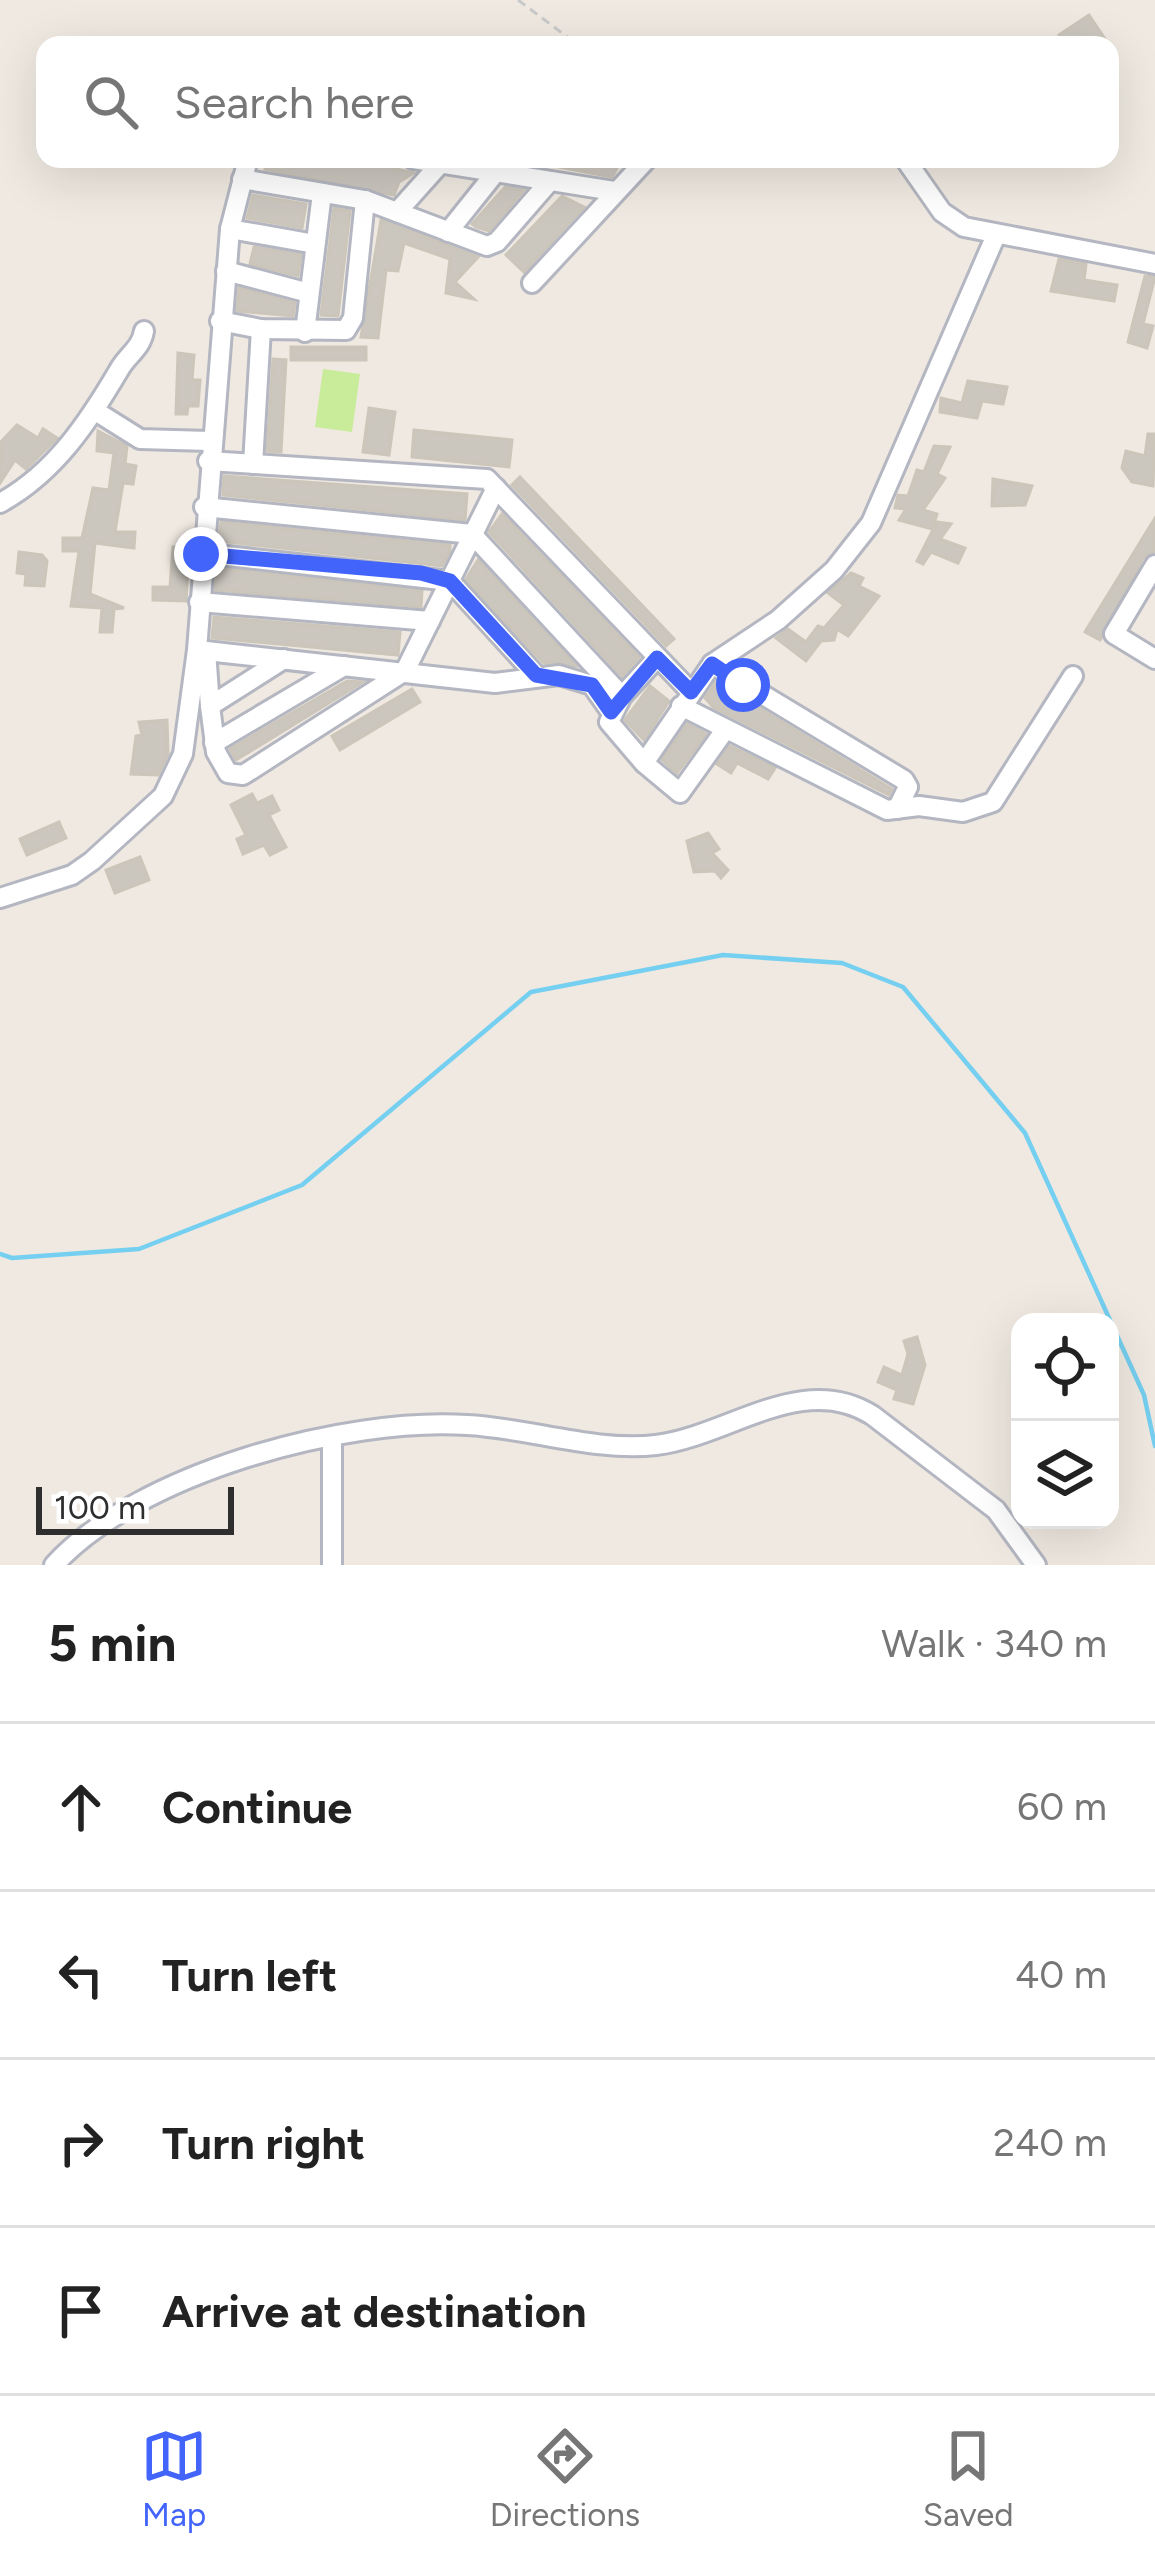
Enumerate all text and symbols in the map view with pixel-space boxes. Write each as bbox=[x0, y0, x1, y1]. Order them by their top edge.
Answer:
search box bbox=[36, 36, 1119, 168]
icon: search bbox=[78, 69, 144, 135]
text: Search here bbox=[174, 75, 414, 129]
route end bbox=[174, 527, 228, 581]
route start bbox=[716, 658, 770, 712]
map controls bbox=[1011, 1313, 1119, 1529]
button: locate bbox=[1011, 1313, 1119, 1421]
button: layers bbox=[1011, 1421, 1119, 1529]
scale bar bbox=[36, 1481, 234, 1534]
text: 100 m bbox=[54, 1488, 146, 1527]
text: 5 min bbox=[48, 1613, 177, 1674]
text: Walk · 340 m bbox=[881, 1620, 1107, 1667]
icon: ahead bbox=[48, 1774, 114, 1840]
text: Continue bbox=[162, 1780, 352, 1834]
text: 60 m bbox=[1017, 1783, 1107, 1830]
icon: left bbox=[48, 1942, 114, 2008]
text: Turn left bbox=[162, 1948, 337, 2002]
text: 40 m bbox=[1015, 1951, 1107, 1998]
icon: right bbox=[48, 2110, 114, 2176]
text: Turn right bbox=[162, 2116, 365, 2170]
text: 240 m bbox=[993, 2119, 1107, 2166]
icon: arrive bbox=[48, 2278, 114, 2344]
text: Arrive at destination bbox=[162, 2284, 586, 2338]
tab: Map bbox=[141, 2423, 207, 2534]
tab: Directions bbox=[490, 2423, 640, 2534]
tab: Saved bbox=[923, 2423, 1014, 2534]

